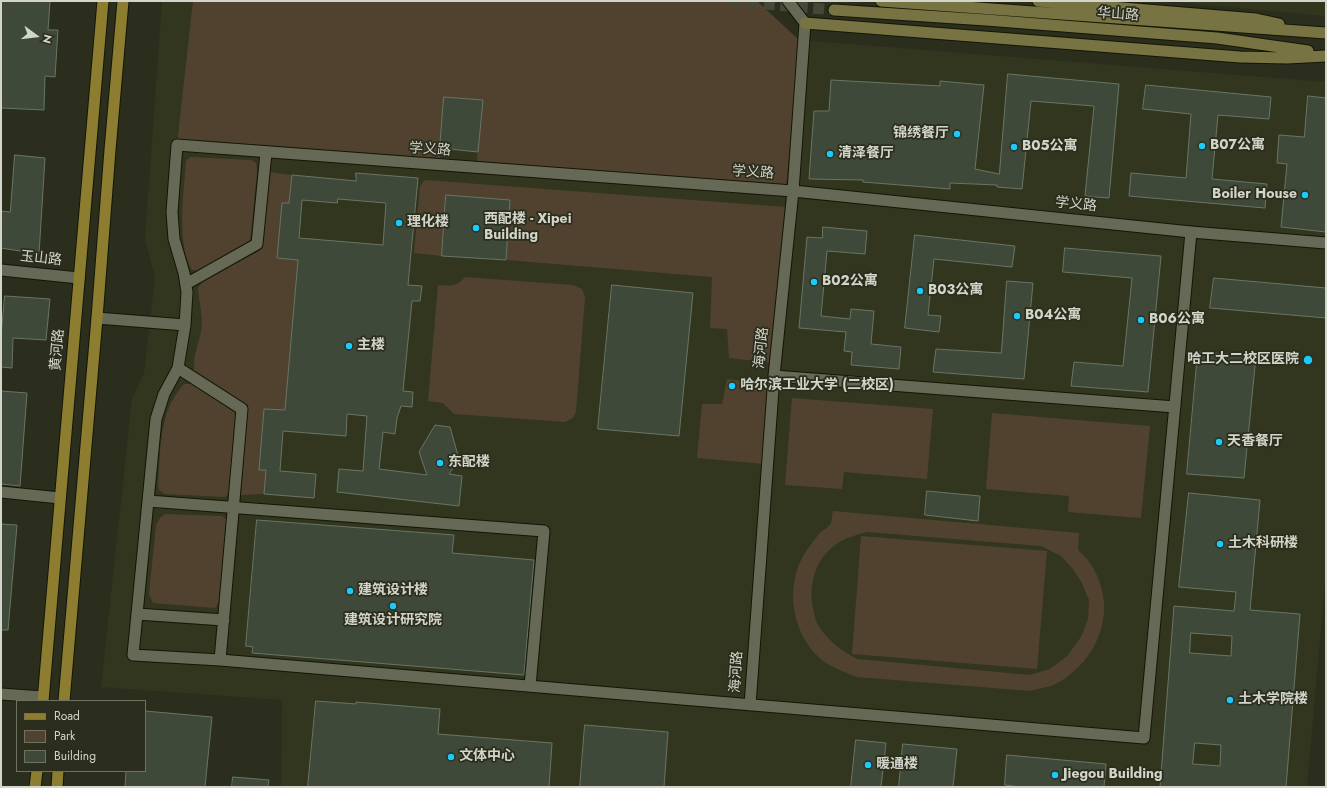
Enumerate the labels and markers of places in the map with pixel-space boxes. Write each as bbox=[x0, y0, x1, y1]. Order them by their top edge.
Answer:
place label: 锦绣餐厅 bbox=[893, 126, 949, 142]
marker: 锦绣餐厅 bbox=[952, 129, 962, 139]
place label: B07公寓 bbox=[1210, 138, 1265, 154]
place label: B05公寓 bbox=[1022, 139, 1078, 155]
marker: B07公寓 bbox=[1197, 141, 1207, 151]
marker: B05公寓 bbox=[1009, 142, 1019, 152]
place label: 清泽餐厅 bbox=[838, 146, 894, 162]
marker: 清泽餐厅 bbox=[825, 149, 835, 159]
place label: Boiler House bbox=[1212, 187, 1297, 203]
marker: Boiler House bbox=[1300, 190, 1310, 200]
place label: 西配楼 - Xipei Building bbox=[484, 212, 571, 244]
place label: 理化楼 bbox=[407, 215, 449, 231]
marker: 理化楼 bbox=[394, 218, 404, 228]
marker: 西配楼 - Xipei Building bbox=[471, 223, 481, 233]
place label: B02公寓 bbox=[822, 274, 878, 290]
marker: B02公寓 bbox=[809, 277, 819, 287]
place label: B03公寓 bbox=[928, 283, 983, 299]
marker: B03公寓 bbox=[915, 286, 925, 296]
place label: B04公寓 bbox=[1025, 308, 1081, 324]
marker: B04公寓 bbox=[1012, 311, 1022, 321]
place label: B06公寓 bbox=[1149, 312, 1205, 328]
marker: B06公寓 bbox=[1136, 315, 1146, 325]
place label: 主楼 bbox=[357, 338, 385, 354]
marker: 主楼 bbox=[344, 341, 354, 351]
place label: 哈工大二校区医院 bbox=[1187, 352, 1299, 368]
marker: 哈工大二校区医院 bbox=[1302, 354, 1314, 366]
place label: 哈尔滨工业大学 (二校区) bbox=[740, 378, 894, 394]
marker: 哈尔滨工业大学 (二校区) bbox=[727, 381, 737, 391]
place label: 天香餐厅 bbox=[1227, 434, 1283, 450]
marker: 天香餐厅 bbox=[1214, 437, 1224, 447]
place label: 东配楼 bbox=[448, 455, 490, 471]
marker: 东配楼 bbox=[435, 458, 445, 468]
place label: 土木科研楼 bbox=[1228, 536, 1298, 552]
marker: 土木科研楼 bbox=[1215, 539, 1225, 549]
place label: 建筑设计楼 bbox=[358, 583, 428, 599]
marker: 建筑设计楼 bbox=[345, 586, 355, 596]
marker: 建筑设计研究院 bbox=[388, 601, 398, 611]
place label: 建筑设计研究院 bbox=[344, 613, 442, 629]
place label: 土木学院楼 bbox=[1238, 692, 1308, 708]
marker: 土木学院楼 bbox=[1225, 695, 1235, 705]
place label: 文体中心 bbox=[459, 749, 515, 765]
marker: 文体中心 bbox=[446, 752, 456, 762]
place label: 暖通楼 bbox=[876, 757, 918, 773]
marker: 暖通楼 bbox=[863, 760, 873, 770]
place label: Jiegou Building bbox=[1063, 767, 1163, 783]
marker: Jiegou Building bbox=[1050, 770, 1060, 780]

